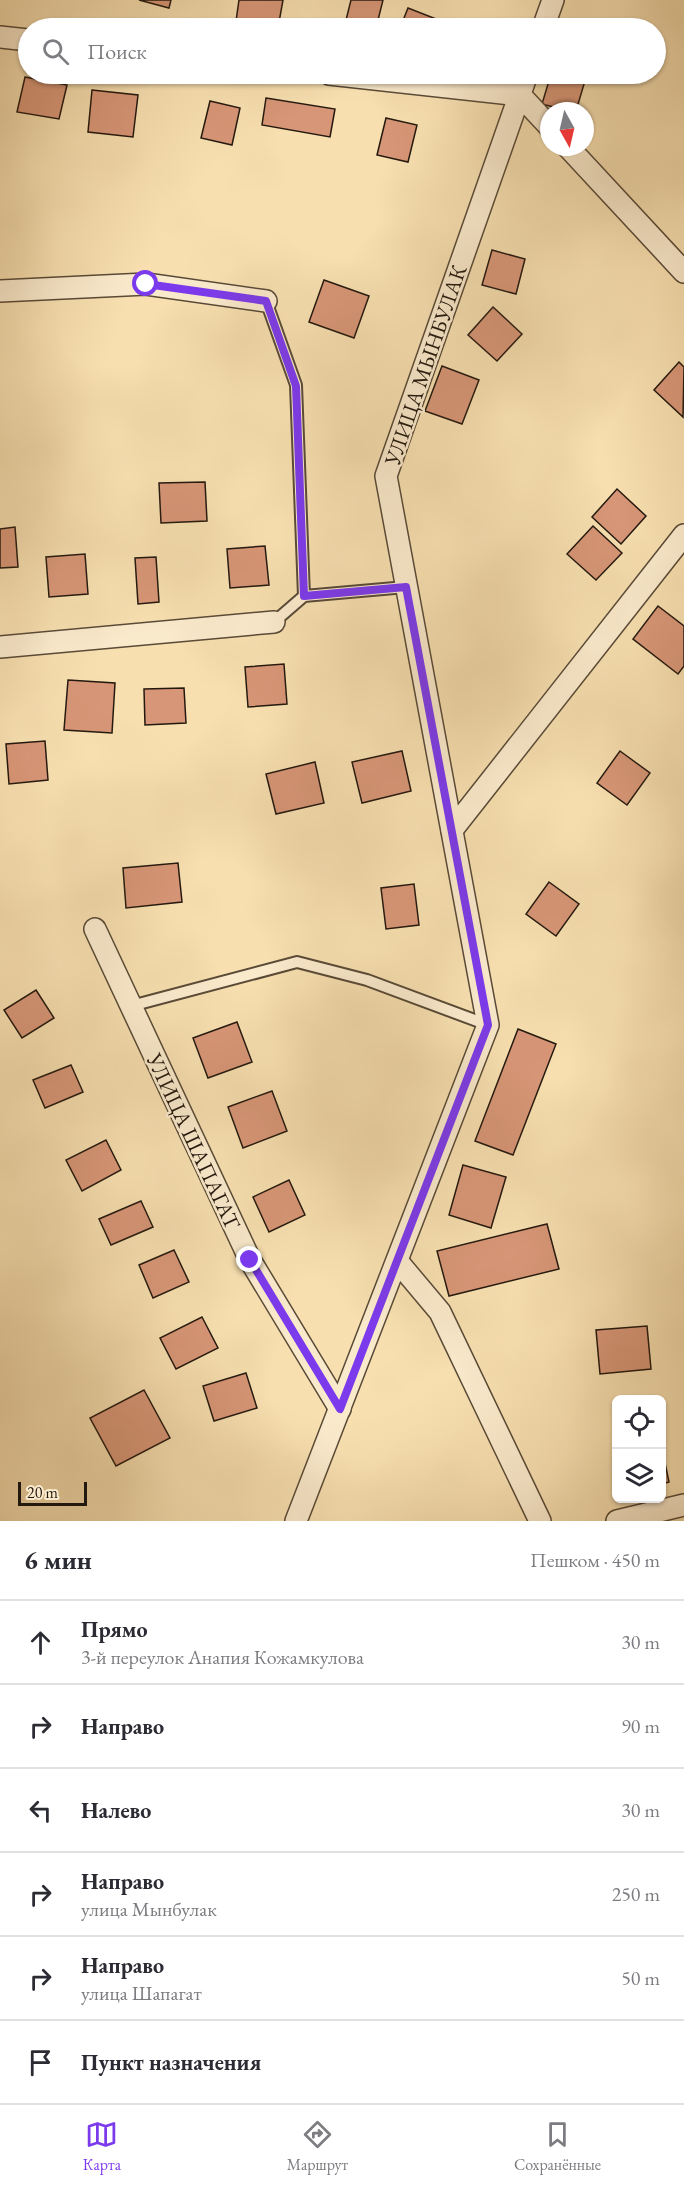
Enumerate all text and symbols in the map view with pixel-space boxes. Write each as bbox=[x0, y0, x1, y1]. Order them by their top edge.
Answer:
search box bbox=[18, 18, 666, 84]
icon: search bbox=[39, 35, 72, 68]
text: Поиск bbox=[87, 37, 147, 66]
north arrow bbox=[540, 102, 594, 156]
street label: УЛИЦА МЫНБУЛАК bbox=[377, 261, 474, 470]
route start bbox=[132, 270, 158, 296]
street label: УЛИЦА ШАПАГАТ bbox=[140, 1047, 247, 1234]
route end bbox=[236, 1246, 262, 1272]
map controls bbox=[612, 1395, 666, 1503]
button: locate bbox=[612, 1395, 666, 1449]
button: layers bbox=[612, 1449, 666, 1503]
scale bar bbox=[18, 1479, 87, 1506]
text: 20 m bbox=[27, 1482, 58, 1503]
text: 6 мин bbox=[24, 1543, 92, 1577]
text: Пешком · 450 m bbox=[530, 1547, 660, 1573]
text: Прямо bbox=[81, 1615, 148, 1644]
icon: ahead bbox=[24, 1626, 57, 1659]
text: 30 m bbox=[621, 1629, 660, 1655]
text: 3-й переулок Анапия Кожамкулова bbox=[81, 1644, 364, 1670]
icon: right bbox=[24, 1710, 57, 1743]
text: Направо bbox=[81, 1712, 164, 1741]
text: 90 m bbox=[621, 1713, 660, 1739]
icon: left bbox=[24, 1794, 57, 1827]
text: Налево bbox=[81, 1796, 151, 1825]
text: 30 m bbox=[621, 1797, 660, 1823]
text: Направо bbox=[81, 1867, 164, 1896]
icon: right bbox=[24, 1878, 57, 1911]
text: 250 m bbox=[612, 1881, 660, 1907]
text: улица Мынбулак bbox=[81, 1896, 217, 1922]
text: Направо bbox=[81, 1951, 164, 1980]
icon: right bbox=[24, 1962, 57, 1995]
text: 50 m bbox=[621, 1965, 660, 1991]
text: улица Шапагат bbox=[81, 1980, 202, 2006]
icon: arrive bbox=[24, 2046, 57, 2079]
text: Пункт назначения bbox=[81, 2048, 261, 2077]
tab: Карта bbox=[83, 2118, 121, 2175]
tab: Маршрут bbox=[287, 2118, 348, 2175]
tab: Сохранённые bbox=[514, 2118, 601, 2175]

